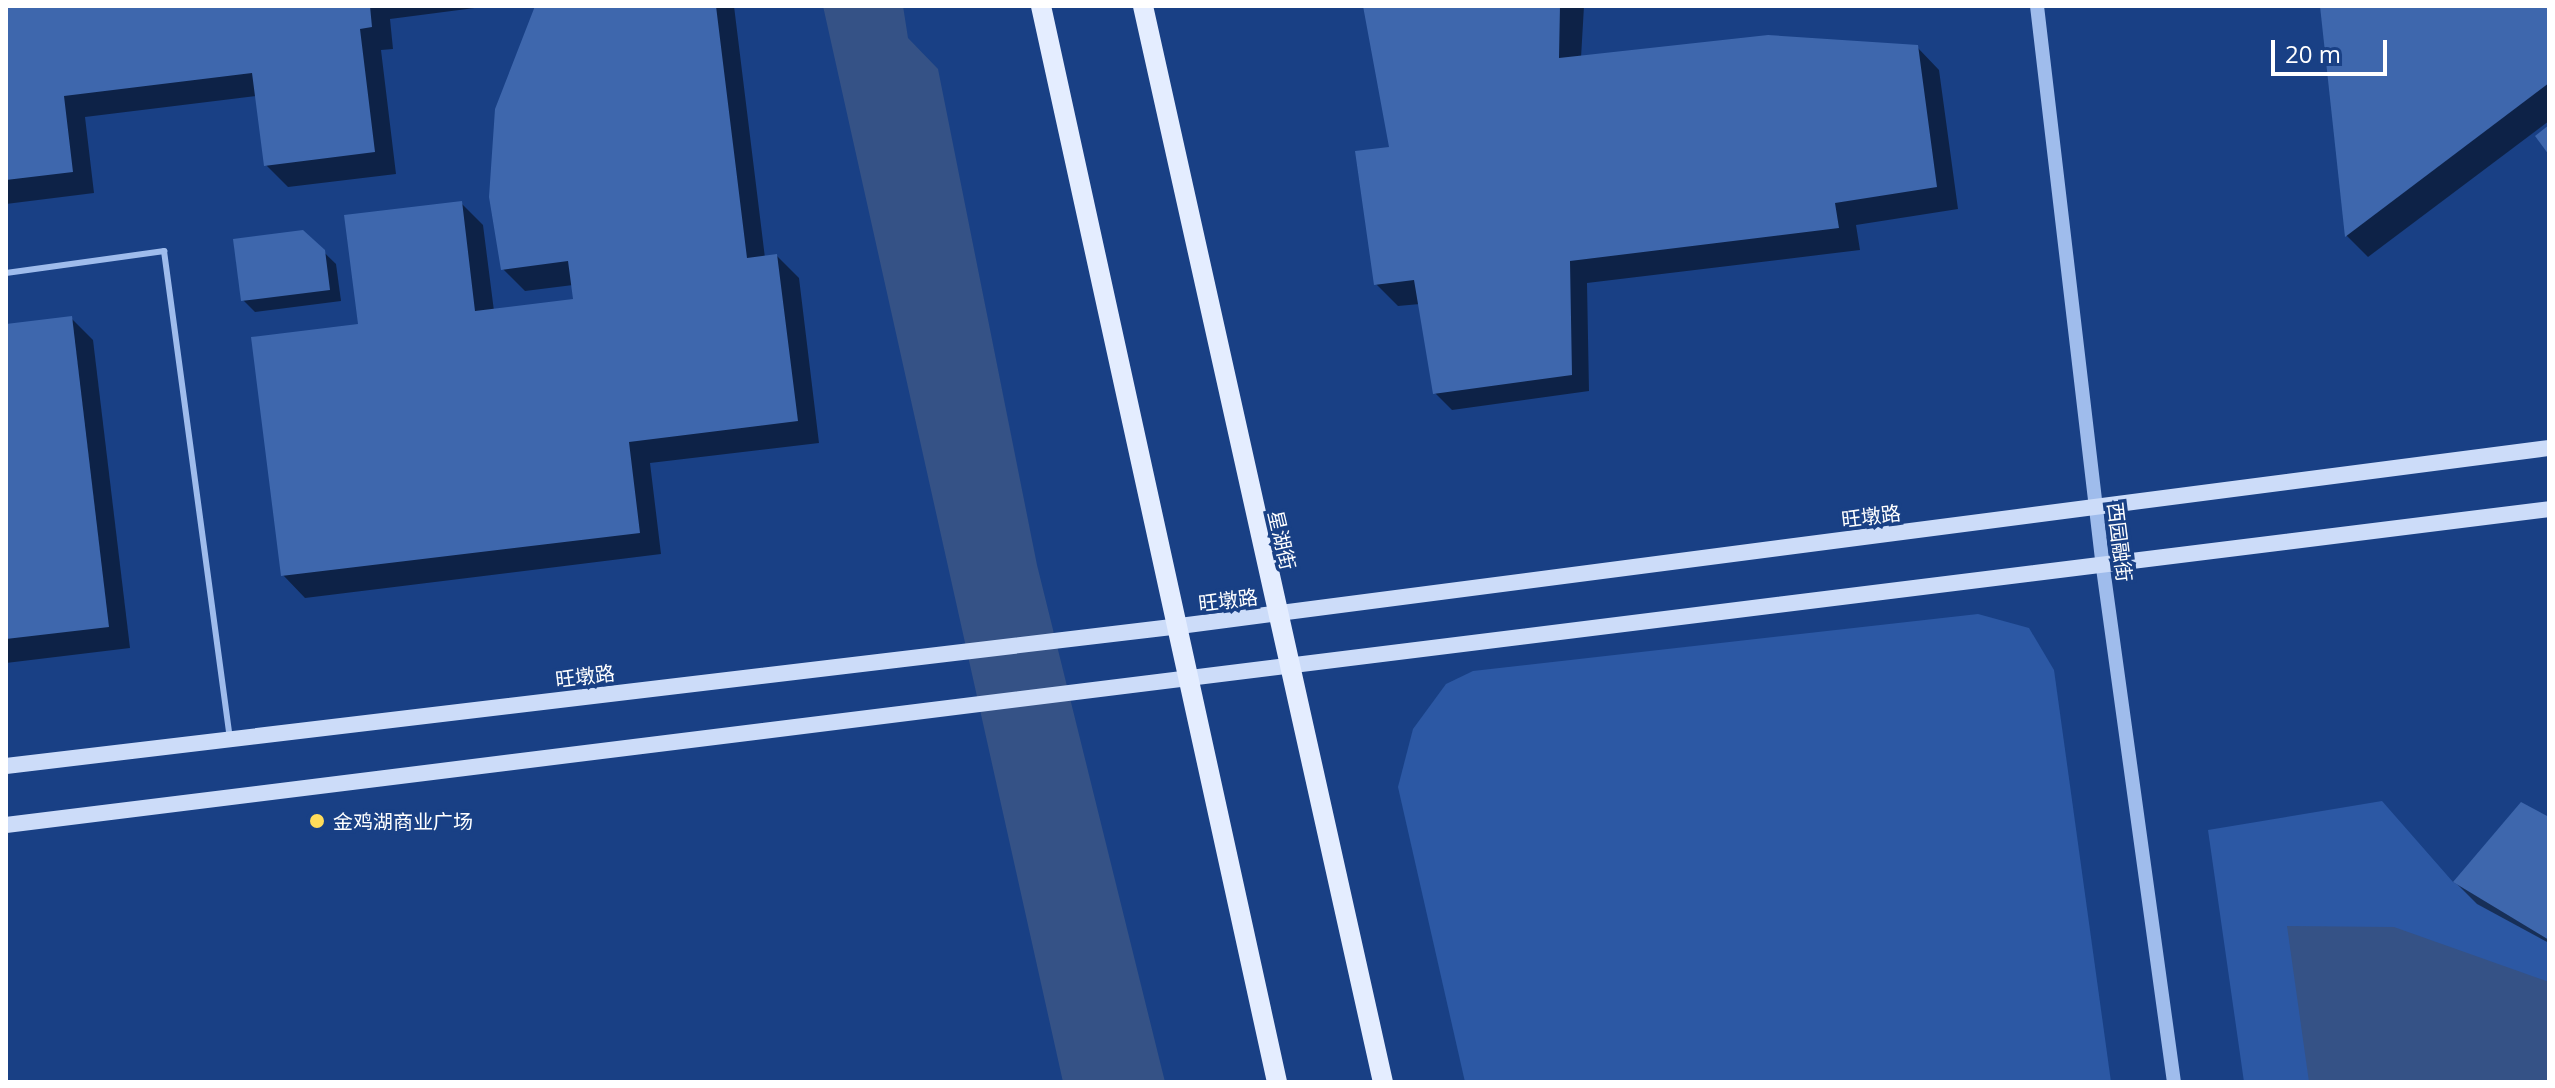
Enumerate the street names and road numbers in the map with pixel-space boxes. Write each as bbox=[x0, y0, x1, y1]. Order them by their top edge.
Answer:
street label: 旺墩路 bbox=[1840, 500, 1902, 532]
street label: 西园融街 bbox=[2103, 501, 2137, 583]
street label: 星湖街 bbox=[1264, 508, 1300, 572]
street label: 旺墩路 bbox=[1197, 584, 1259, 616]
street label: 旺墩路 bbox=[554, 660, 616, 692]

